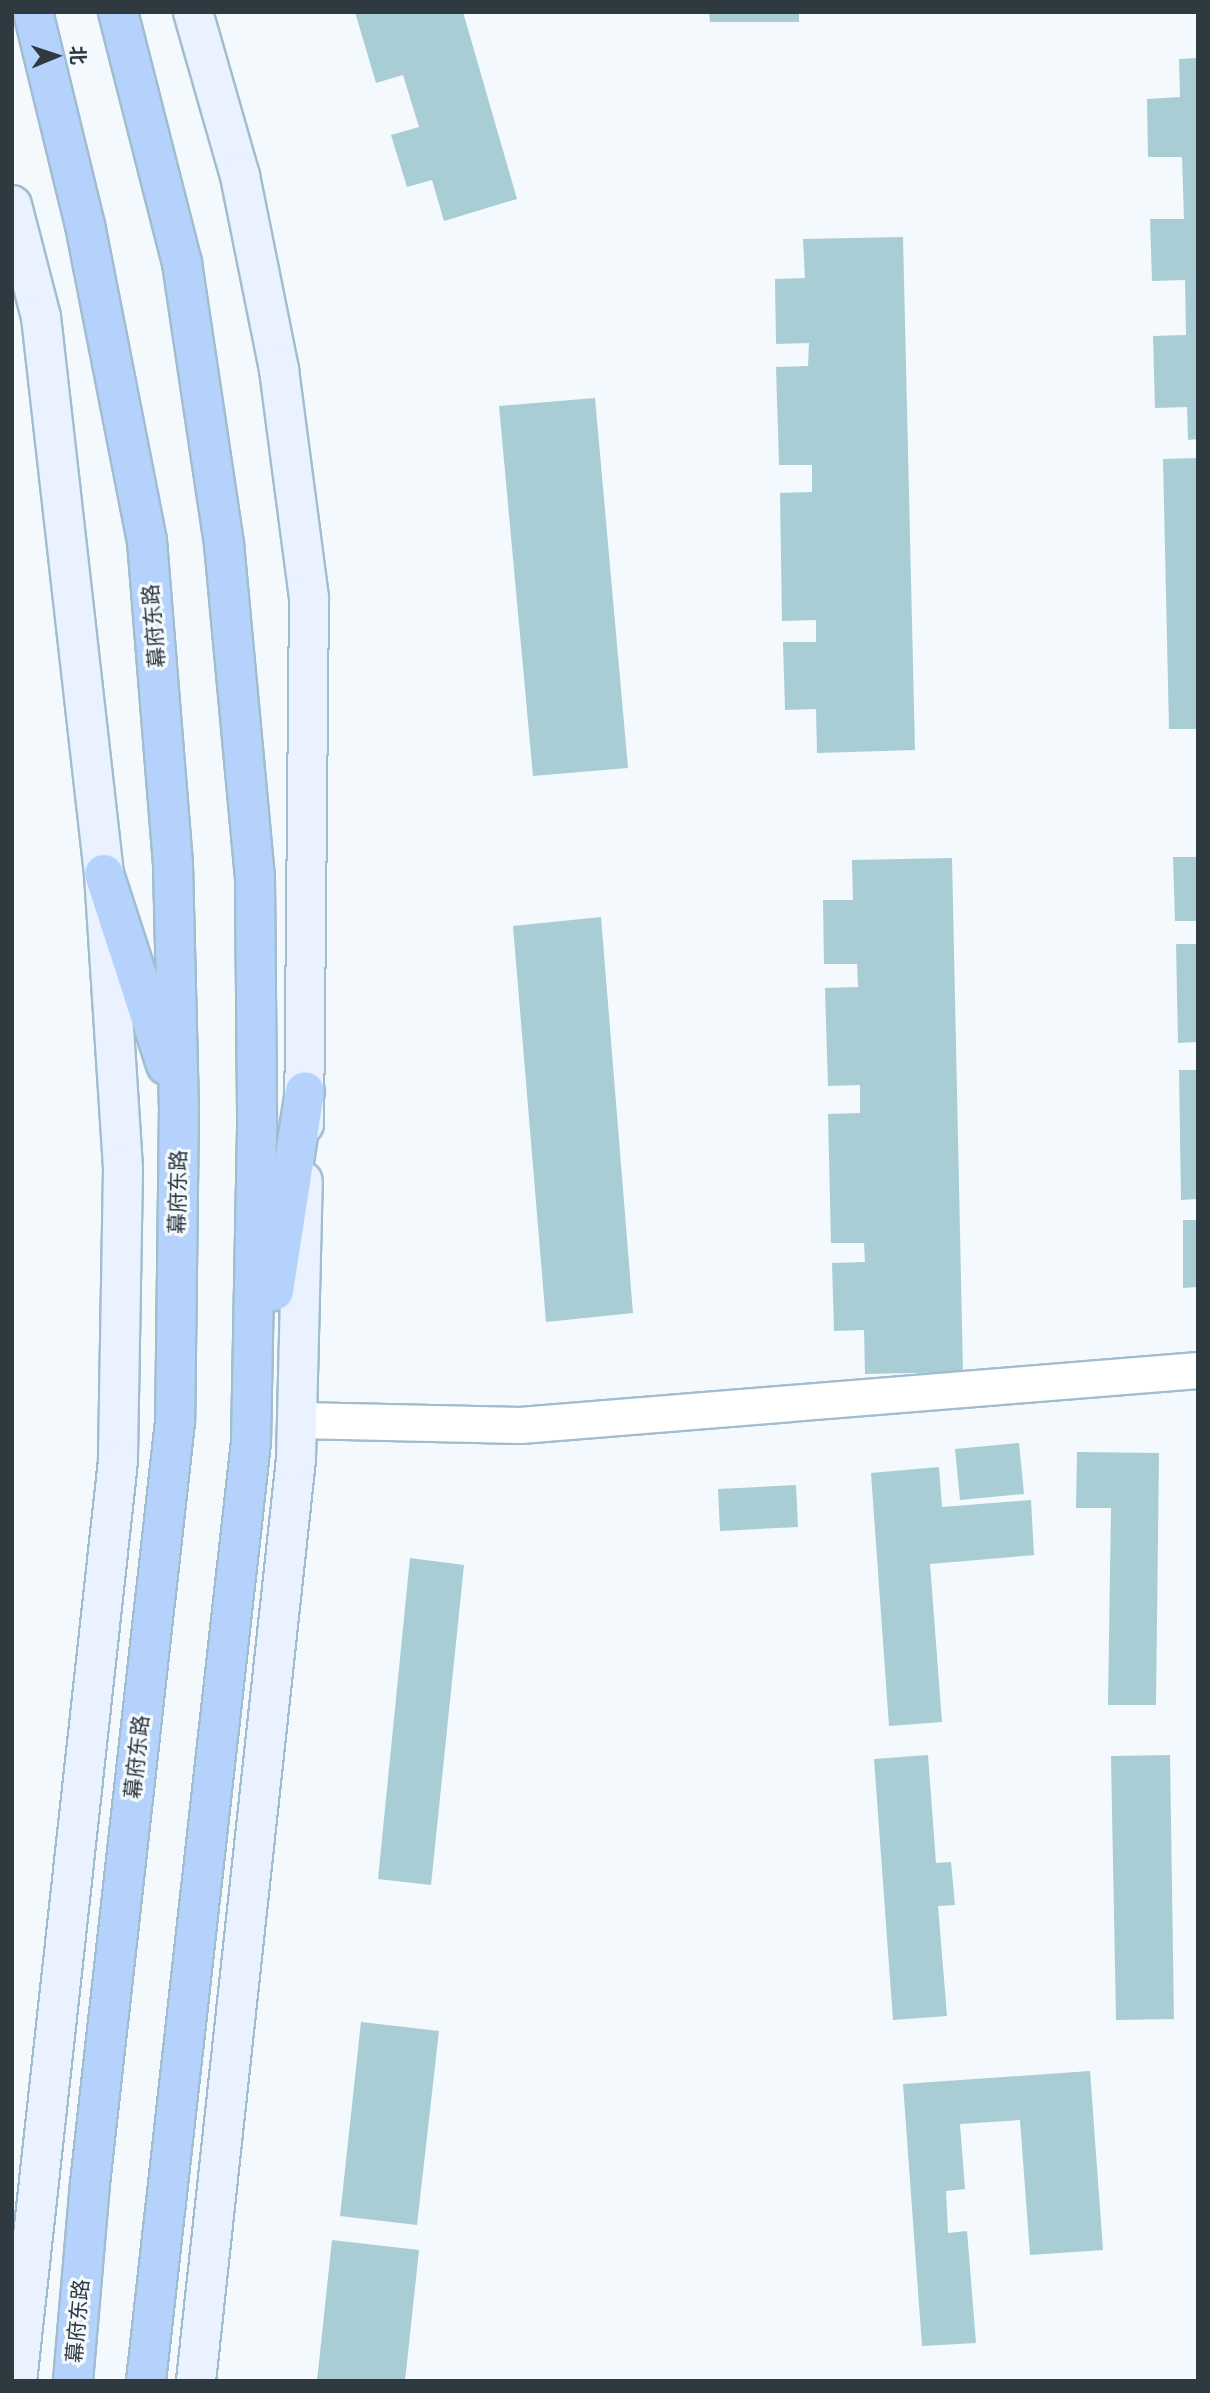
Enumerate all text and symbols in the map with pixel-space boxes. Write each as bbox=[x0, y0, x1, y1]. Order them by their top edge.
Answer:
north arrow bbox=[21, 21, 91, 91]
text: 北 bbox=[65, 45, 90, 65]
street label: 幕府东路 bbox=[138, 583, 170, 669]
street label: 幕府东路 bbox=[165, 1150, 191, 1234]
street label: 幕府东路 bbox=[120, 1714, 154, 1800]
street label: 幕府东路 bbox=[62, 2278, 94, 2364]

